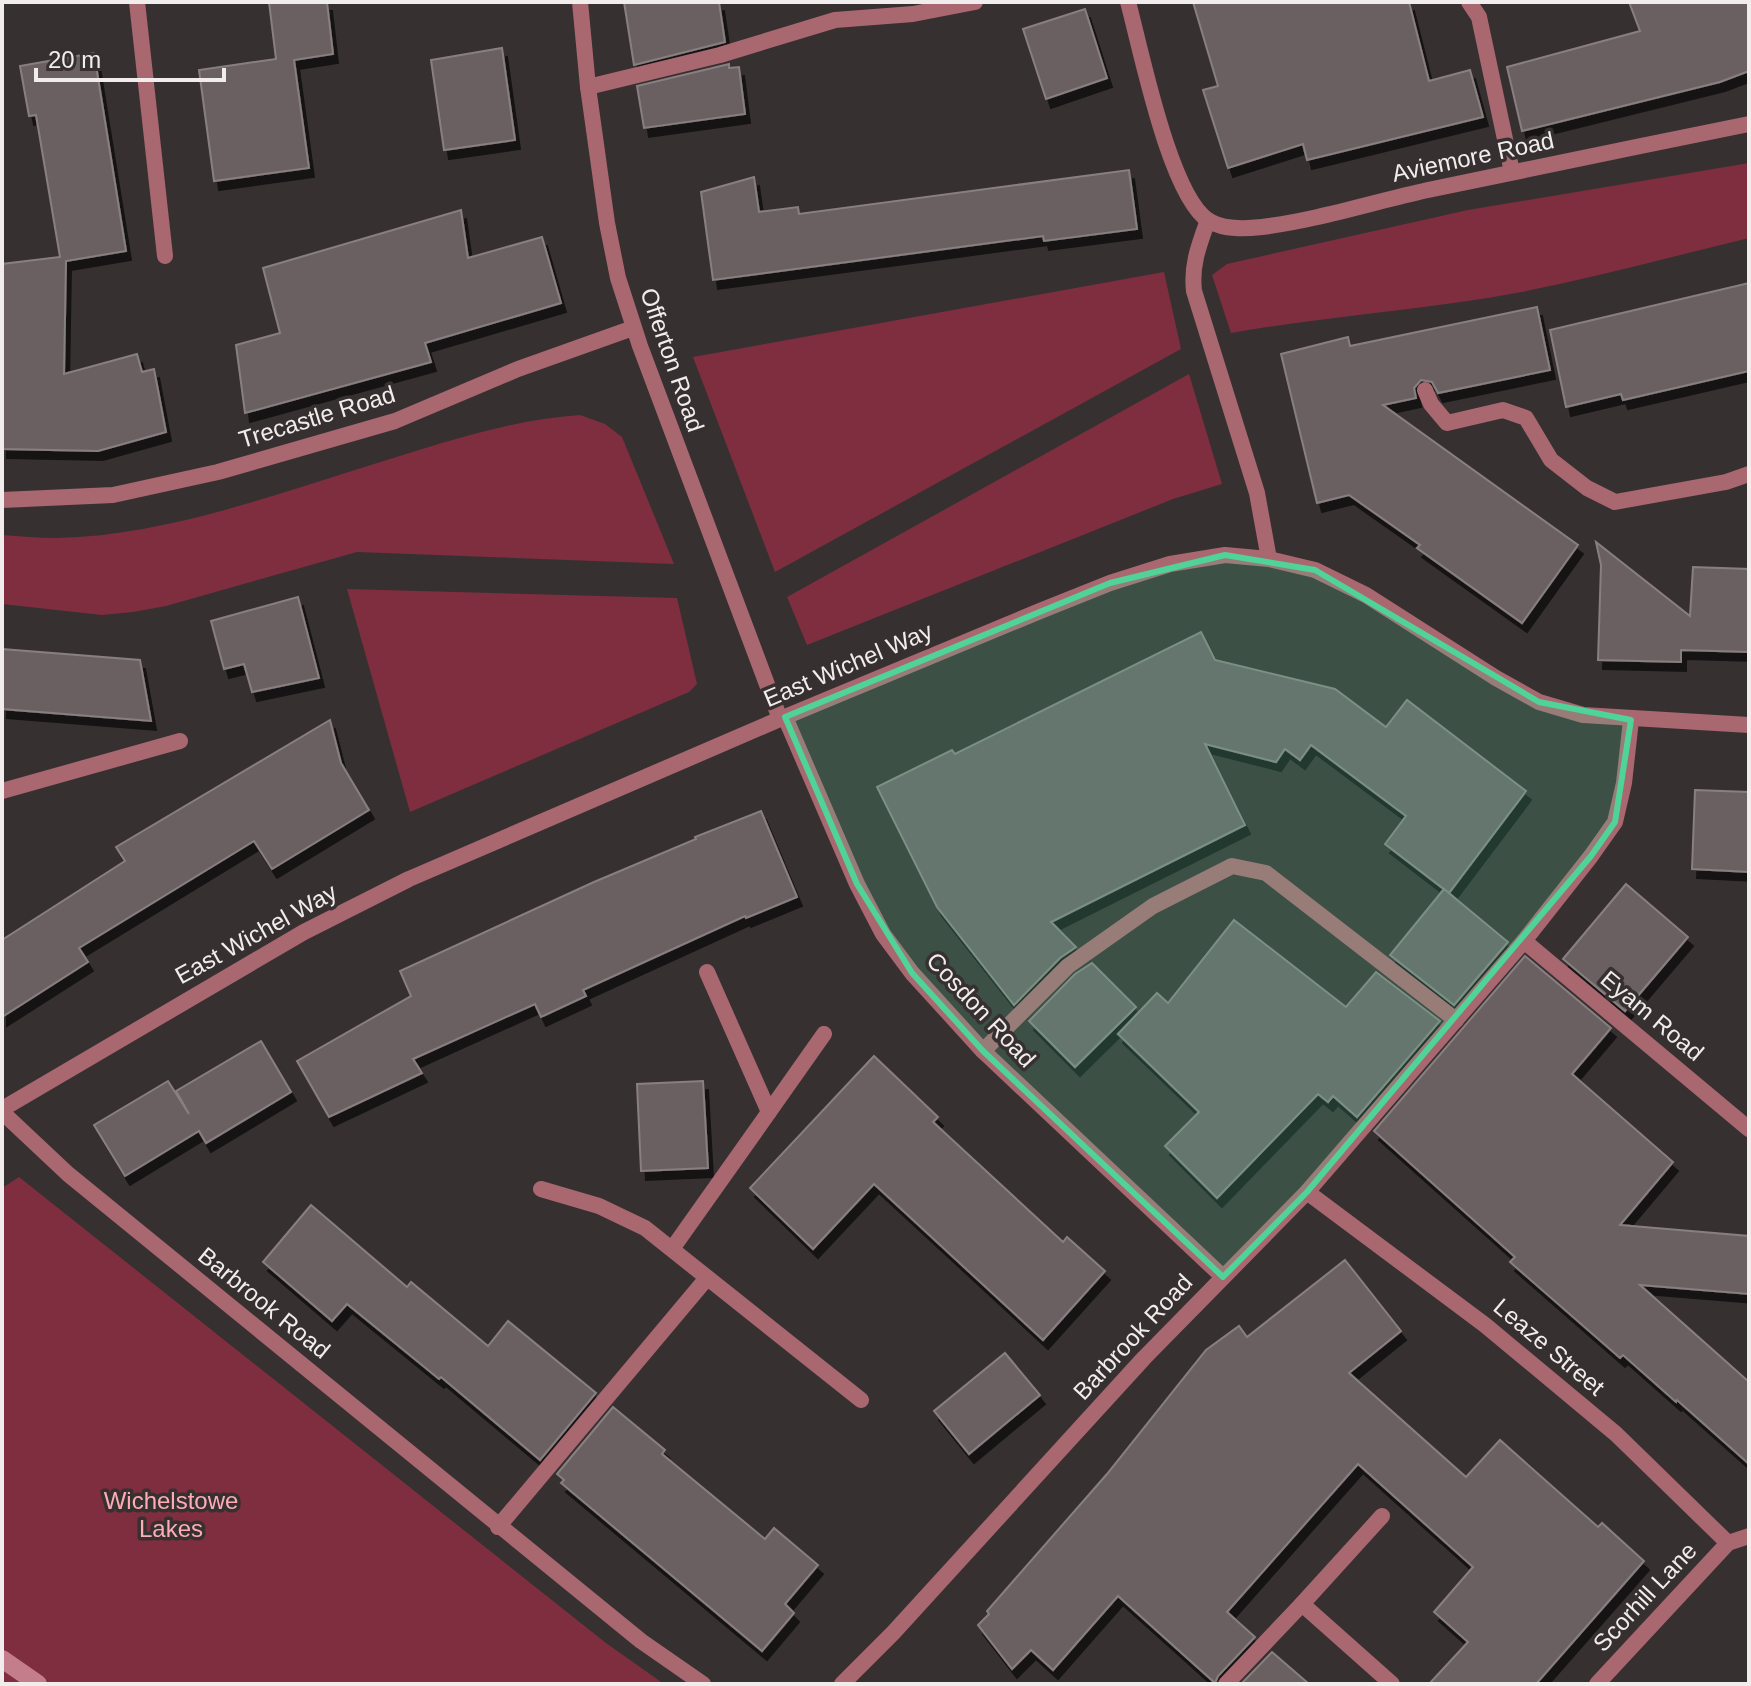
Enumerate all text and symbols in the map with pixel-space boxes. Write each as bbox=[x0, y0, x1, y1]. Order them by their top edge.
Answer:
scale bar bbox=[36, 32, 224, 82]
text: 20 m bbox=[48, 46, 101, 73]
street label: Aviemore Road bbox=[1389, 126, 1556, 187]
street label: Offerton Road bbox=[635, 284, 710, 435]
street label: Trecastle Road bbox=[236, 380, 398, 453]
street label: East Wichel Way bbox=[759, 617, 936, 712]
street label: East Wichel Way bbox=[170, 878, 341, 989]
street label: Cosdon Road bbox=[921, 947, 1041, 1073]
street label: Eyam Road bbox=[1596, 965, 1709, 1066]
street label: Barbrook Road bbox=[193, 1241, 336, 1364]
street label: Barbrook Road bbox=[1068, 1268, 1198, 1405]
street label: Leaze Street bbox=[1489, 1293, 1610, 1401]
park label: Wichelstowe Lakes bbox=[104, 1487, 238, 1542]
street label: Scorhill Lane bbox=[1587, 1537, 1702, 1657]

